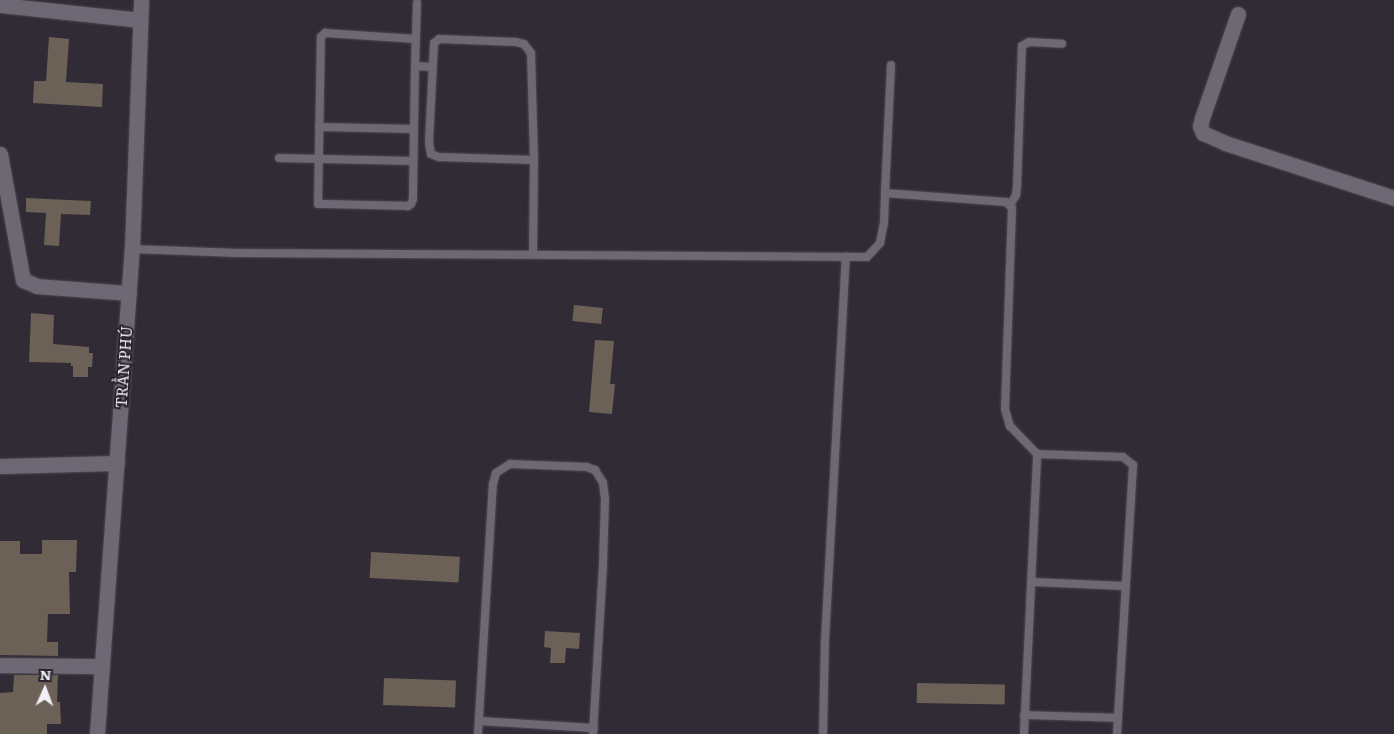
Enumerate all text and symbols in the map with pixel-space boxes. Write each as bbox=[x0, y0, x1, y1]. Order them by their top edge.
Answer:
street label: TRẦN PHÚ bbox=[111, 325, 135, 409]
north arrow bbox=[20, 664, 70, 714]
text: N bbox=[39, 664, 52, 684]

